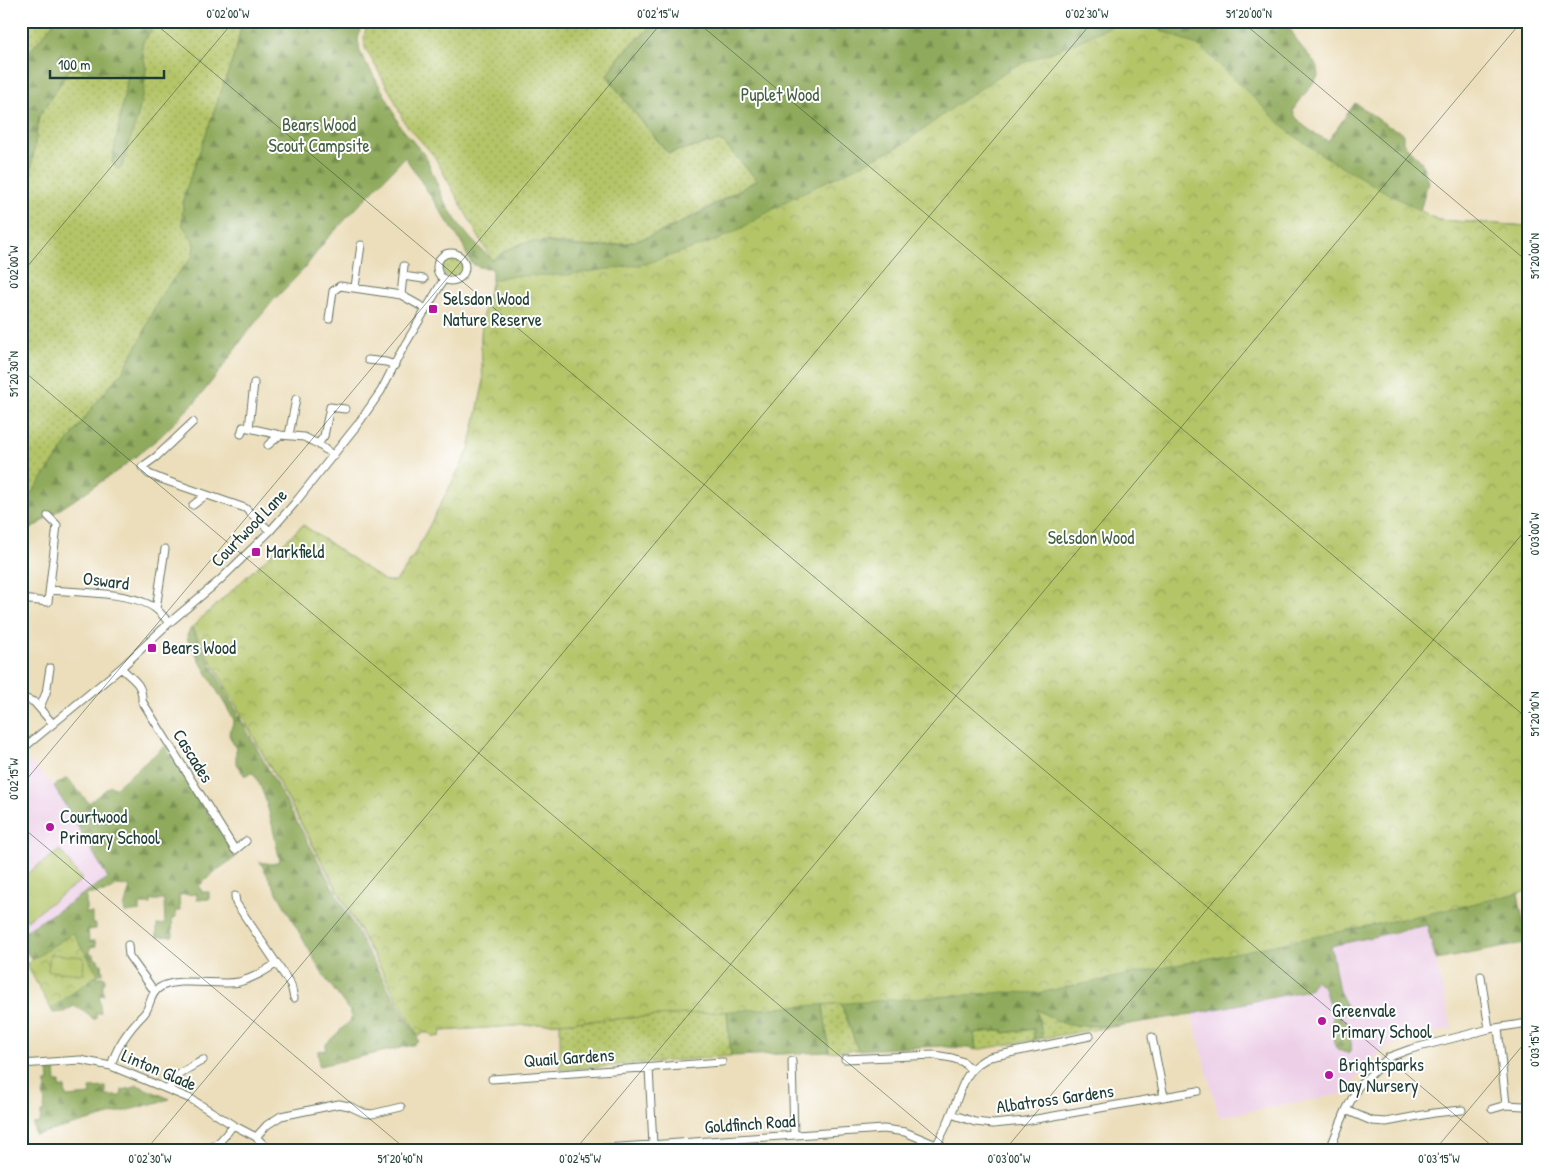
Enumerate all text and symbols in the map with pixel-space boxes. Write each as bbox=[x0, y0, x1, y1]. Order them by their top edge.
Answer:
text: 0°02'00"W bbox=[207, 5, 250, 22]
text: 0°02'15"W bbox=[637, 5, 679, 22]
text: 0°02'30"W bbox=[1066, 5, 1109, 22]
text: 51°20'00"N bbox=[1226, 5, 1272, 22]
scale bar bbox=[50, 48, 164, 80]
text: 100 m bbox=[58, 54, 91, 75]
park label: Puplet Wood bbox=[741, 82, 819, 107]
park label: Bears Wood Scout Campsite bbox=[268, 112, 370, 158]
text: 51°20'00"N bbox=[1526, 233, 1543, 279]
text: 0°02'00"W bbox=[5, 245, 22, 288]
place label: Selsdon Wood Nature Reserve bbox=[443, 286, 542, 332]
marker: Selsdon Wood Nature Reserve bbox=[427, 303, 439, 315]
text: 51°20'30"N bbox=[5, 351, 22, 397]
street label: Courtwood Lane bbox=[205, 483, 293, 572]
text: 0°03'00"W bbox=[1526, 512, 1543, 555]
park label: Selsdon Wood bbox=[1048, 525, 1134, 550]
place label: Markfield bbox=[266, 539, 324, 564]
marker: Markfield bbox=[250, 546, 262, 558]
street label: Osward bbox=[82, 565, 131, 596]
place label: Bears Wood bbox=[162, 635, 236, 660]
marker: Bears Wood bbox=[146, 642, 158, 654]
text: 51°20'10"N bbox=[1526, 692, 1543, 736]
street label: Cascades bbox=[167, 724, 220, 787]
text: 0°02'15"W bbox=[5, 758, 22, 800]
place label: Courtwood Primary School bbox=[60, 804, 160, 850]
marker: Courtwood Primary School bbox=[44, 821, 56, 833]
place label: Greenvale Primary School bbox=[1332, 998, 1432, 1044]
marker: Greenvale Primary School bbox=[1316, 1015, 1328, 1027]
text: 0°03'15"W bbox=[1526, 1025, 1543, 1067]
street label: Quail Gardens bbox=[523, 1042, 615, 1073]
street label: Linton Glade bbox=[118, 1043, 201, 1097]
place label: Brightsparks Day Nursery bbox=[1339, 1052, 1424, 1098]
marker: Brightsparks Day Nursery bbox=[1323, 1069, 1335, 1081]
street label: Albatross Gardens bbox=[995, 1078, 1115, 1119]
street label: Goldfinch Road bbox=[704, 1108, 796, 1139]
text: 0°02'30"W bbox=[129, 1150, 172, 1167]
text: 51°20'40"N bbox=[377, 1150, 423, 1167]
text: 0°02'45"W bbox=[559, 1150, 601, 1167]
text: 0°03'00"W bbox=[988, 1150, 1031, 1167]
text: 0°03'15"W bbox=[1418, 1150, 1460, 1167]

